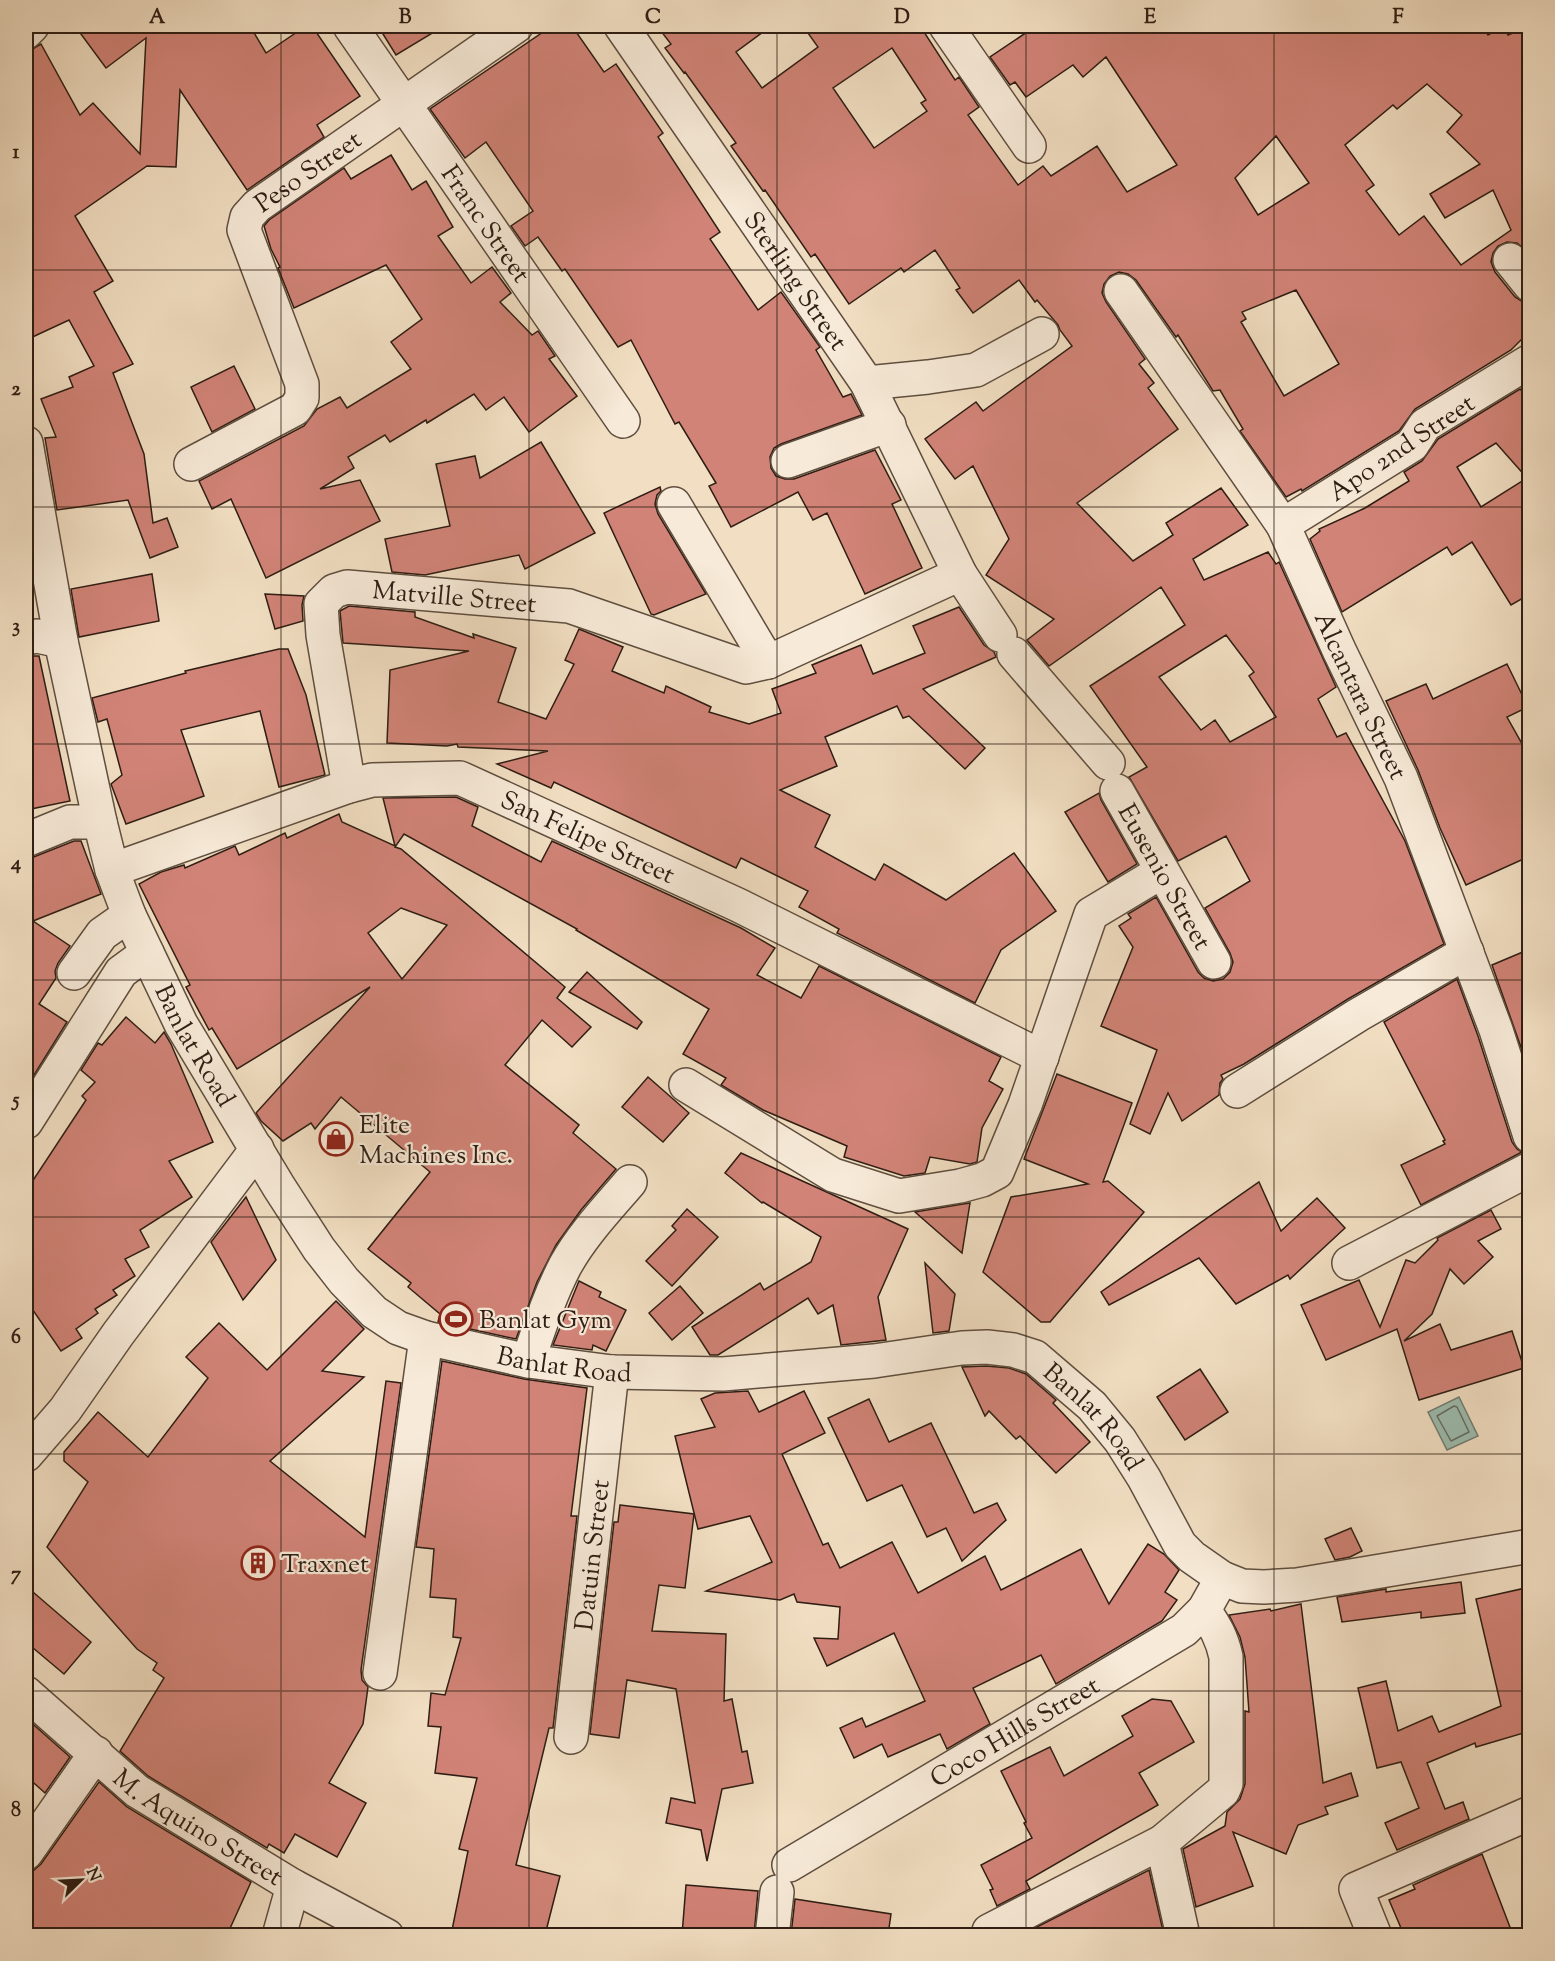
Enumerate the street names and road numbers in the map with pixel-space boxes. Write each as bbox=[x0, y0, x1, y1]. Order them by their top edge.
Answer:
street label: Peso Street bbox=[248, 123, 370, 223]
street label: Franc Street bbox=[431, 159, 538, 291]
street label: Sterling Street bbox=[733, 205, 855, 359]
street label: Apo 2nd Street bbox=[1322, 386, 1483, 512]
street label: Matville Street bbox=[371, 573, 538, 624]
street label: Alcantara Street bbox=[1303, 606, 1415, 787]
street label: San Felipe Street bbox=[494, 783, 680, 895]
street label: Eusenio Street bbox=[1107, 798, 1219, 957]
street label: Banlat Road bbox=[144, 979, 243, 1115]
street label: Banlat Road bbox=[493, 1339, 632, 1394]
street label: Banlat Road bbox=[1034, 1355, 1151, 1479]
street label: Datuin Street bbox=[567, 1478, 621, 1633]
street label: Coco Hills Street bbox=[924, 1668, 1107, 1798]
street label: M. Aquino Street bbox=[103, 1762, 289, 1896]

